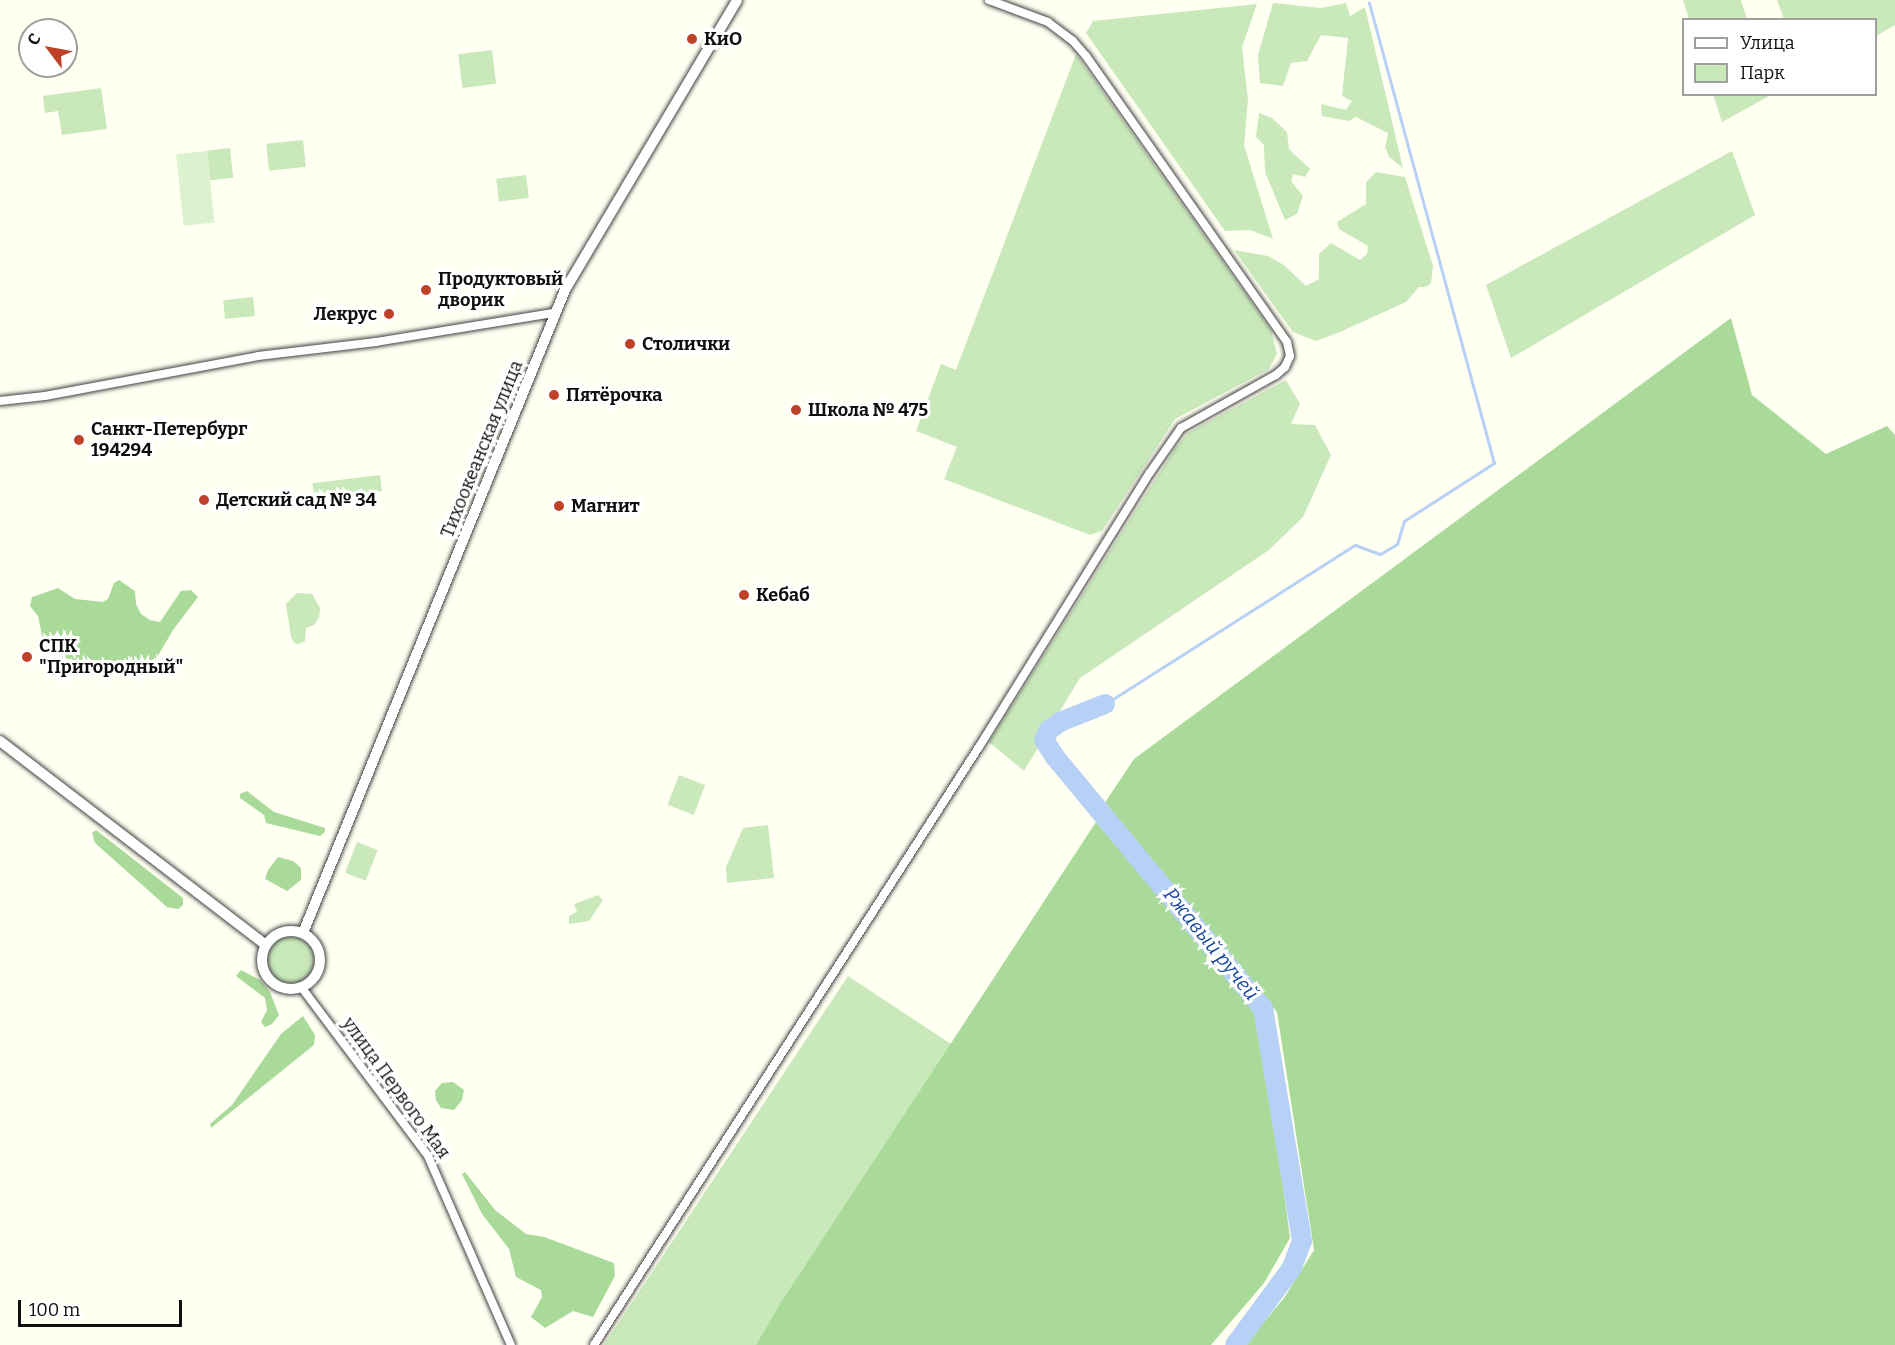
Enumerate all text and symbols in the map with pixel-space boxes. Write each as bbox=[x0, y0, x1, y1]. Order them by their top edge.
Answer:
north arrow bbox=[18, 18, 78, 78]
legend bbox=[1682, 18, 1877, 96]
place label: КиО bbox=[704, 28, 742, 50]
text: С bbox=[23, 30, 45, 49]
marker: КиО bbox=[685, 32, 699, 46]
text: Улица bbox=[1740, 32, 1795, 54]
text: Парк bbox=[1740, 62, 1785, 84]
place label: Продуктовый дворик bbox=[438, 269, 563, 312]
marker: Продуктовый дворик bbox=[419, 283, 433, 297]
place label: Лекрус bbox=[314, 303, 377, 325]
marker: Лекрус bbox=[382, 307, 396, 321]
place label: Столички bbox=[642, 333, 730, 355]
marker: Столички bbox=[623, 337, 637, 351]
street label: Тихоокеанская улица bbox=[437, 357, 527, 541]
place label: Пятёрочка bbox=[566, 384, 662, 406]
marker: Пятёрочка bbox=[547, 388, 561, 402]
place label: Школа № 475 bbox=[808, 399, 928, 421]
marker: Школа № 475 bbox=[789, 403, 803, 417]
place label: Санкт-Петербург 194294 bbox=[91, 419, 247, 462]
marker: Санкт-Петербург 194294 bbox=[72, 433, 86, 447]
place label: Детский сад № 34 bbox=[216, 489, 377, 511]
marker: Детский сад № 34 bbox=[197, 493, 211, 507]
place label: Магнит bbox=[571, 495, 640, 517]
marker: Магнит bbox=[552, 499, 566, 513]
place label: Кебаб bbox=[756, 584, 810, 606]
marker: Кебаб bbox=[737, 588, 751, 602]
place label: СПК "Пригородный" bbox=[39, 636, 183, 678]
marker: СПК "Пригородный" bbox=[20, 650, 34, 664]
water label: Ржавый ручей bbox=[1158, 883, 1264, 1005]
street label: улица Первого Мая bbox=[338, 1013, 454, 1163]
scale bar bbox=[21, 1288, 184, 1326]
text: 100 m bbox=[29, 1299, 80, 1321]

